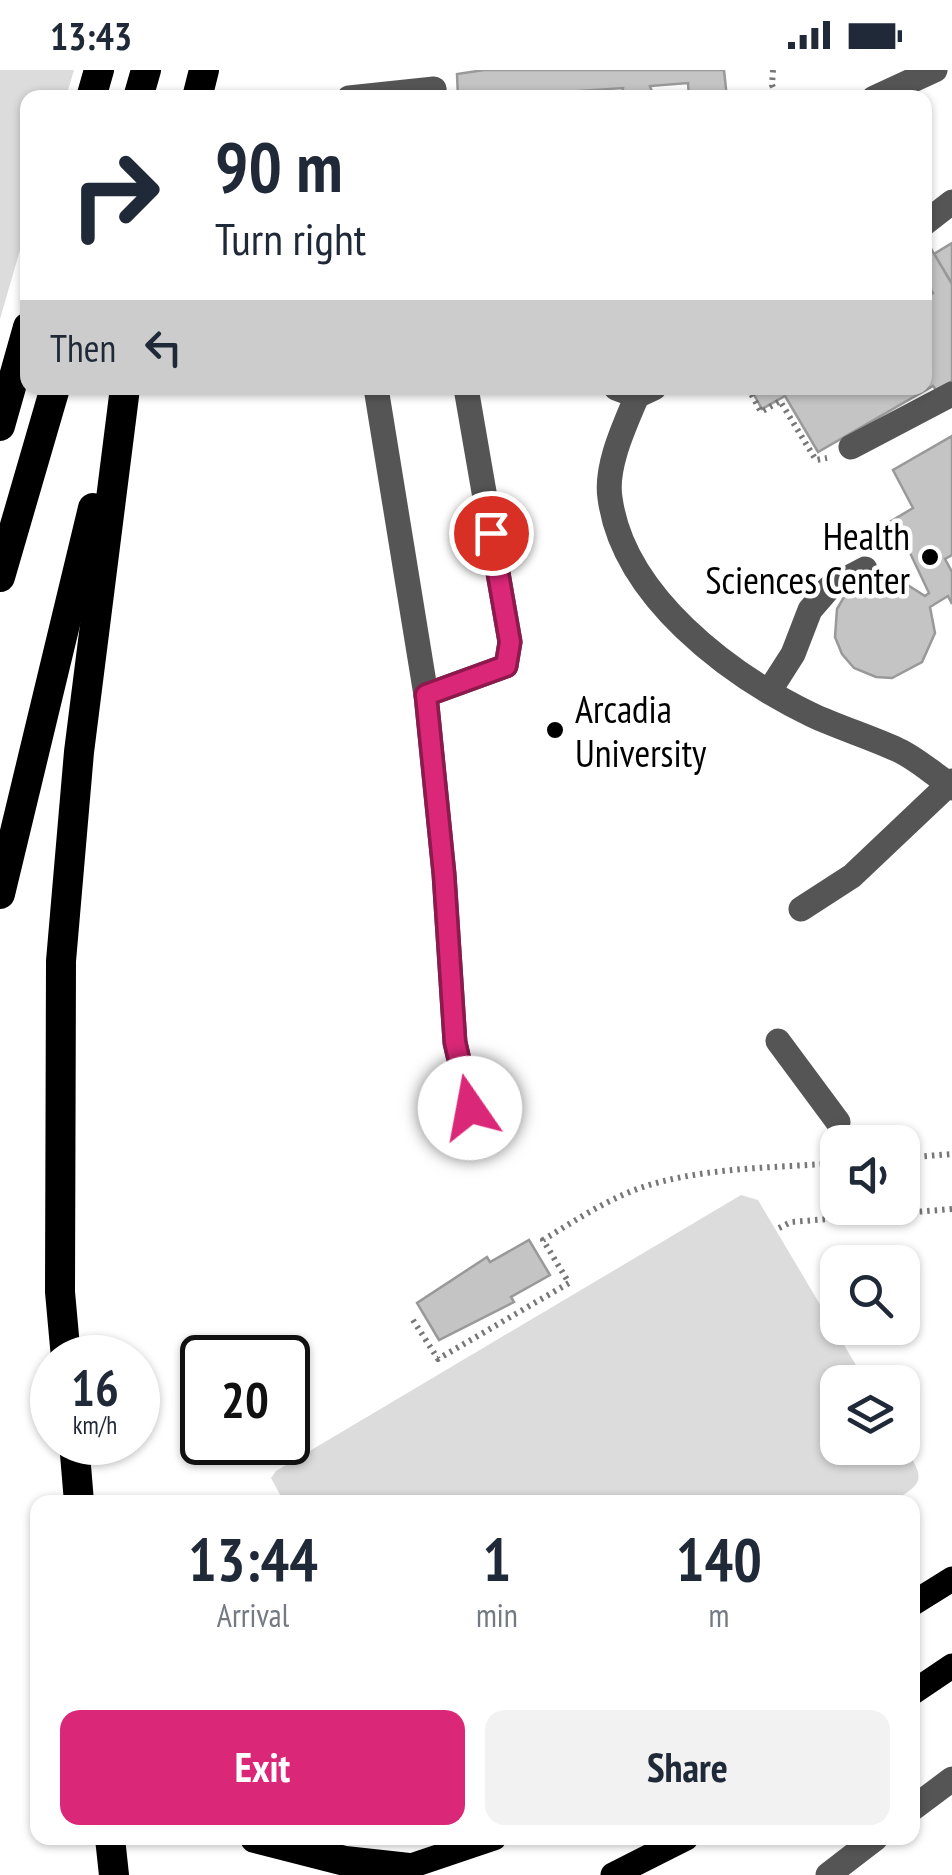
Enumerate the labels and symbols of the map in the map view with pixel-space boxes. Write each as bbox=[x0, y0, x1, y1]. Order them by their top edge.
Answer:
pin bbox=[449, 491, 534, 576]
place label: Health Sciences Center bbox=[705, 511, 911, 604]
marker: Health Sciences Center bbox=[919, 546, 941, 568]
place label: Arcadia University bbox=[575, 684, 707, 777]
marker: Arcadia University bbox=[544, 719, 566, 741]
position arrow bbox=[418, 1056, 522, 1160]
speed limit sign: 20 bbox=[180, 1335, 310, 1465]

